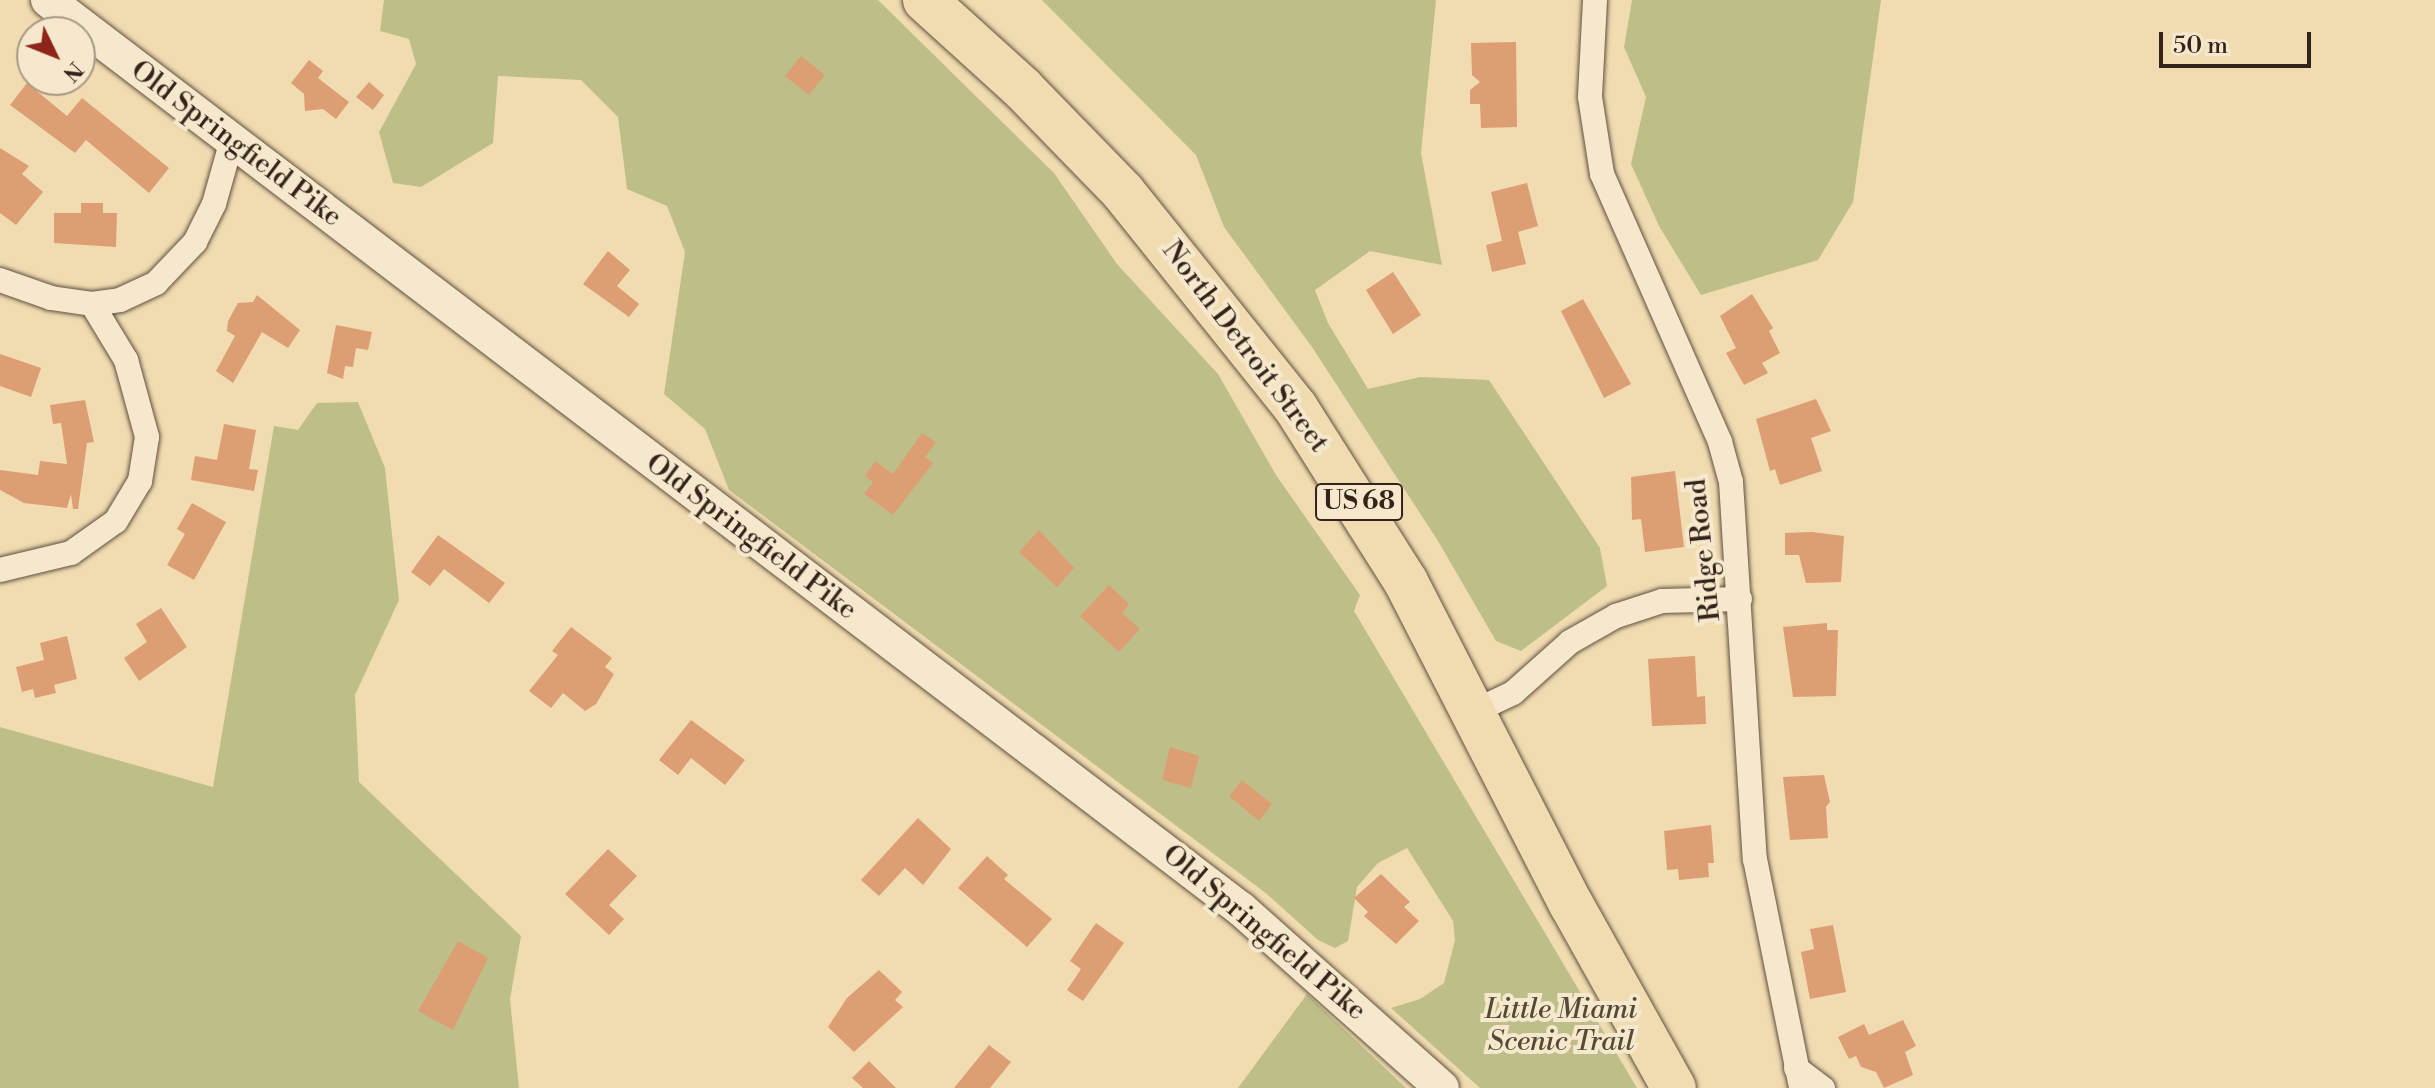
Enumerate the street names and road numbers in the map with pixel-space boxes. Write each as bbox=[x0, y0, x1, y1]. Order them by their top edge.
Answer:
street label: Old Springfield Pike bbox=[124, 54, 348, 234]
street label: North Detroit Street bbox=[1155, 235, 1335, 459]
street label: Old Springfield Pike bbox=[639, 447, 863, 627]
street label: Ridge Road bbox=[1680, 477, 1728, 623]
road number: US 68 bbox=[1315, 480, 1403, 524]
street label: Old Springfield Pike bbox=[1155, 838, 1373, 1028]

